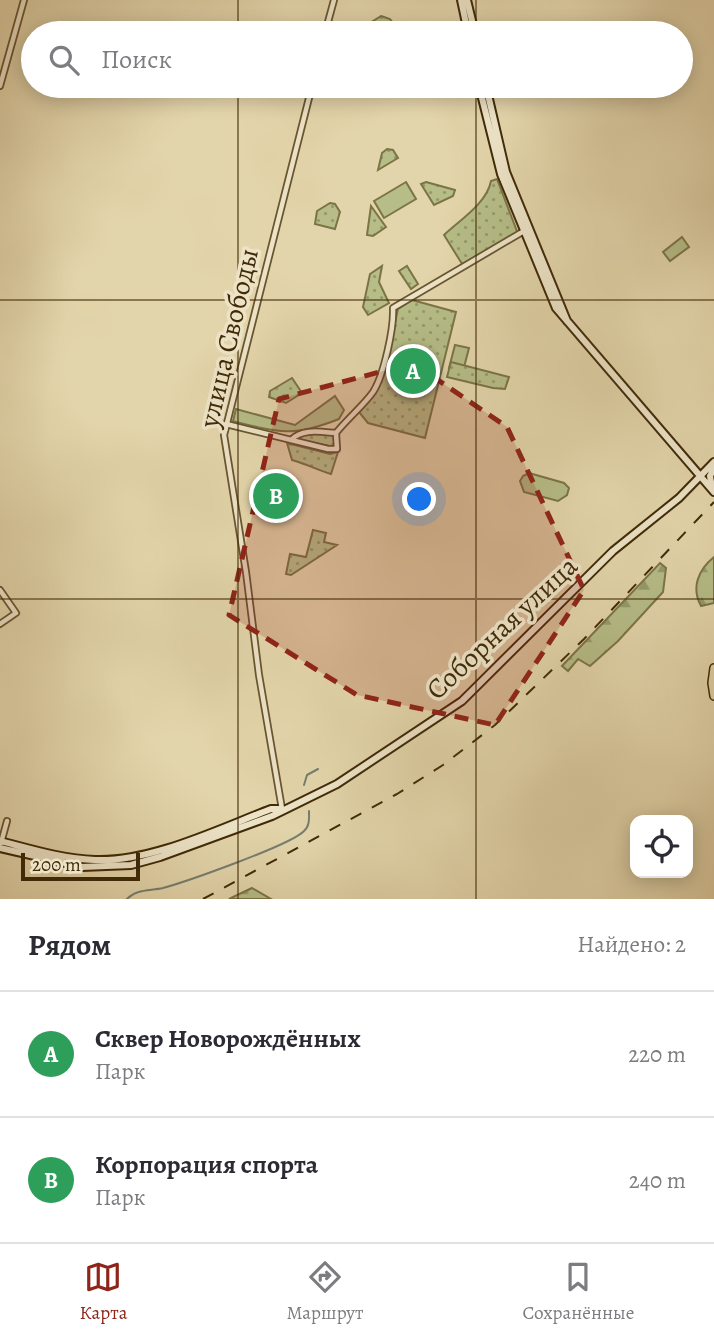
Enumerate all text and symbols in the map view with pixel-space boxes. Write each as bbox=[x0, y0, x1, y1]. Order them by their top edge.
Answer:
search box bbox=[21, 21, 693, 98]
icon: search bbox=[45, 41, 83, 79]
text: Поиск bbox=[101, 42, 172, 77]
street label: улица Свободы bbox=[190, 245, 268, 432]
pin: A bbox=[390, 345, 436, 397]
pin: B bbox=[253, 470, 299, 522]
your location bbox=[402, 482, 436, 516]
street label: Соборная улица bbox=[418, 548, 586, 708]
map controls bbox=[630, 815, 693, 878]
button: locate bbox=[630, 815, 693, 878]
scale bar bbox=[21, 850, 140, 882]
text: 200 m bbox=[32, 852, 81, 878]
text: Рядом bbox=[28, 925, 111, 965]
text: Найдено: 2 bbox=[577, 929, 686, 960]
text: Сквер Новорождённых bbox=[95, 1021, 361, 1056]
text: A bbox=[44, 1039, 58, 1070]
text: 220 m bbox=[628, 1039, 686, 1070]
text: Парк bbox=[95, 1056, 146, 1087]
text: Корпорация спорта bbox=[95, 1147, 318, 1182]
text: B bbox=[44, 1165, 58, 1196]
text: 240 m bbox=[629, 1165, 686, 1196]
text: Парк bbox=[95, 1182, 146, 1213]
tab: Карта bbox=[80, 1258, 127, 1326]
tab: Маршрут bbox=[286, 1258, 363, 1326]
tab: Сохранённые bbox=[522, 1258, 634, 1326]

